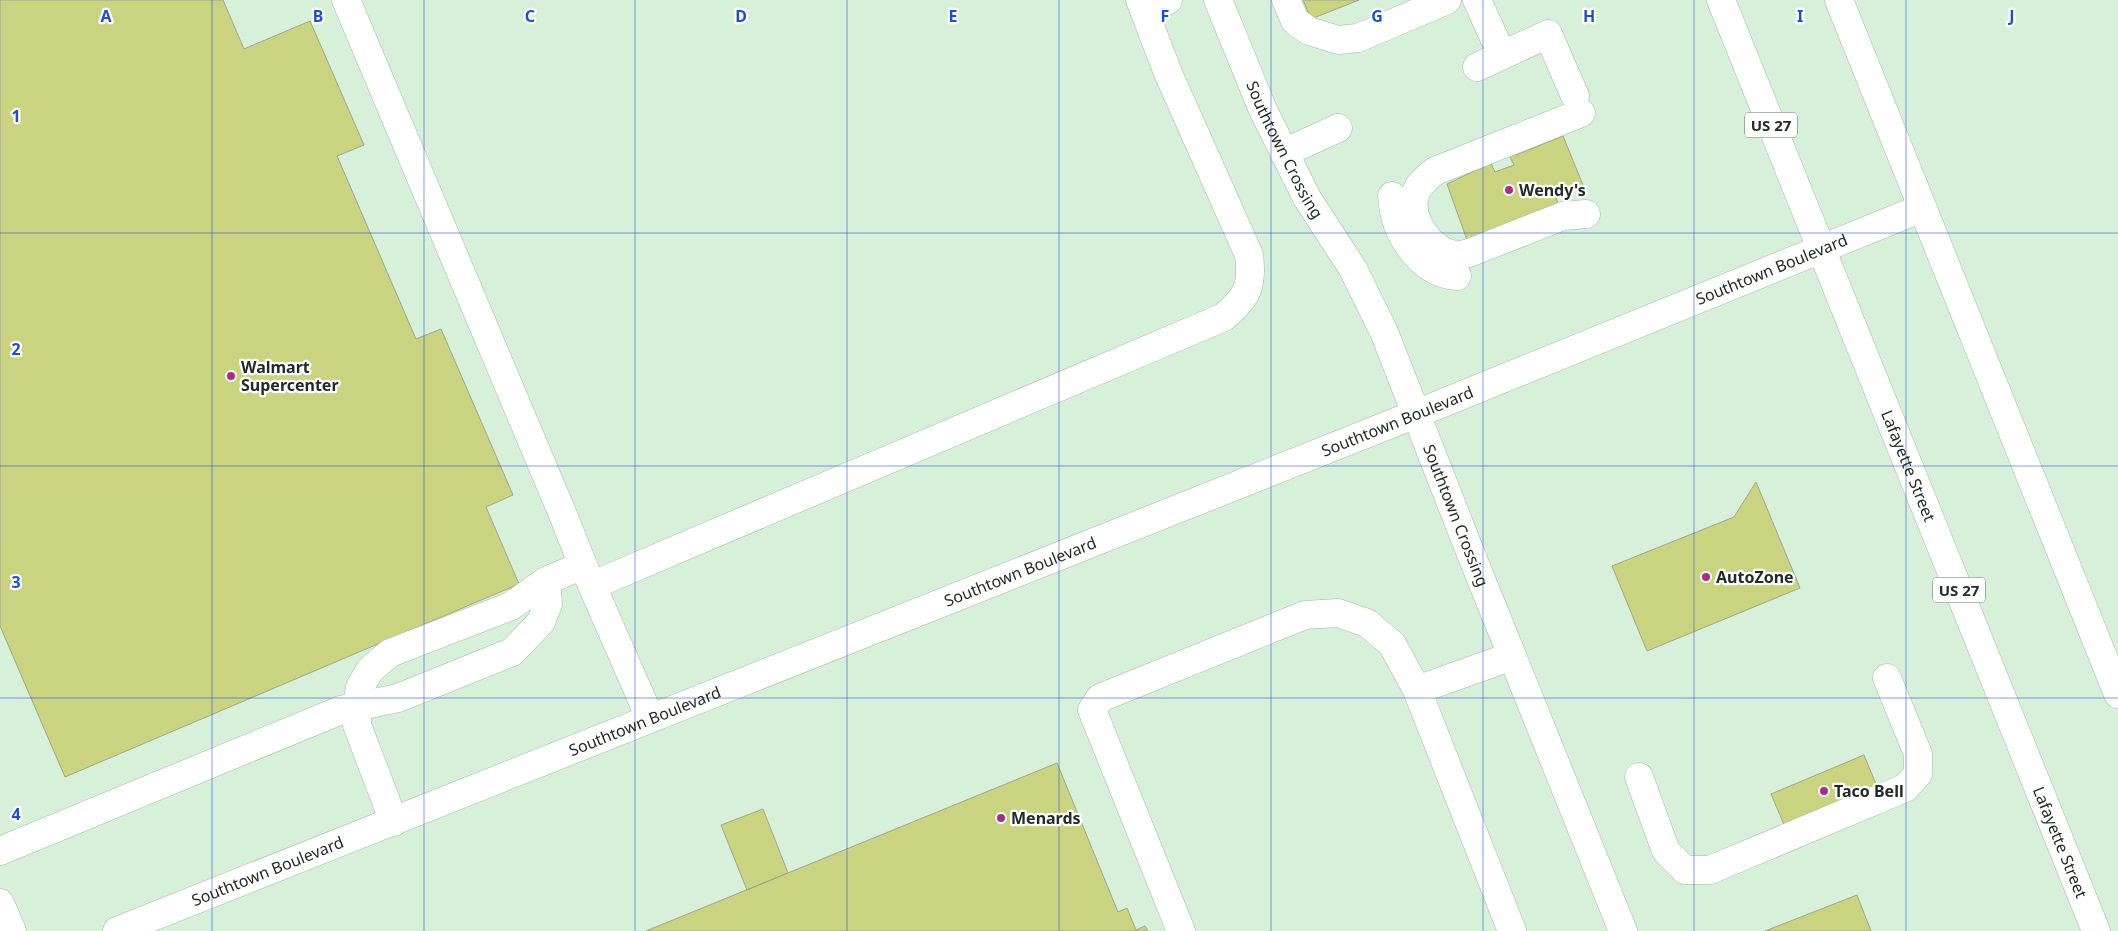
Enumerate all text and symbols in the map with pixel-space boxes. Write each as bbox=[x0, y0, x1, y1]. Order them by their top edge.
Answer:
text: A bbox=[100, 5, 112, 27]
text: B bbox=[313, 5, 323, 27]
text: C bbox=[525, 5, 535, 27]
text: D bbox=[735, 5, 747, 27]
text: E bbox=[949, 5, 958, 27]
text: F bbox=[1161, 5, 1169, 27]
text: G bbox=[1371, 5, 1383, 27]
text: H bbox=[1583, 5, 1595, 27]
text: I bbox=[1797, 5, 1803, 27]
text: J bbox=[2007, 5, 2015, 27]
street label: Southtown Crossing bbox=[1241, 78, 1328, 223]
text: 1 bbox=[11, 105, 21, 127]
road number: US 27 bbox=[1745, 112, 1797, 138]
place label: Wendy's bbox=[1519, 179, 1586, 201]
marker: Wendy's bbox=[1503, 184, 1515, 196]
street label: Southtown Boulevard bbox=[1692, 229, 1851, 310]
text: 2 bbox=[11, 338, 21, 360]
place label: Walmart Supercenter bbox=[241, 356, 339, 396]
marker: Walmart Supercenter bbox=[225, 370, 237, 382]
street label: Southtown Boulevard bbox=[1318, 381, 1477, 462]
street label: Lafayette Street bbox=[1876, 407, 1941, 525]
street label: Southtown Crossing bbox=[1418, 441, 1494, 590]
street label: Southtown Boulevard bbox=[941, 531, 1099, 612]
place label: AutoZone bbox=[1716, 566, 1794, 588]
text: 3 bbox=[11, 571, 21, 593]
marker: AutoZone bbox=[1700, 571, 1712, 583]
road number: US 27 bbox=[1933, 578, 1985, 602]
street label: Southtown Boulevard bbox=[565, 681, 724, 761]
place label: Taco Bell bbox=[1834, 780, 1904, 802]
street label: Lafayette Street bbox=[2028, 783, 2093, 902]
marker: Taco Bell bbox=[1818, 785, 1830, 797]
text: 4 bbox=[11, 803, 21, 825]
place label: Menards bbox=[1011, 807, 1081, 829]
marker: Menards bbox=[995, 812, 1007, 824]
street label: Southtown Boulevard bbox=[188, 831, 347, 911]

